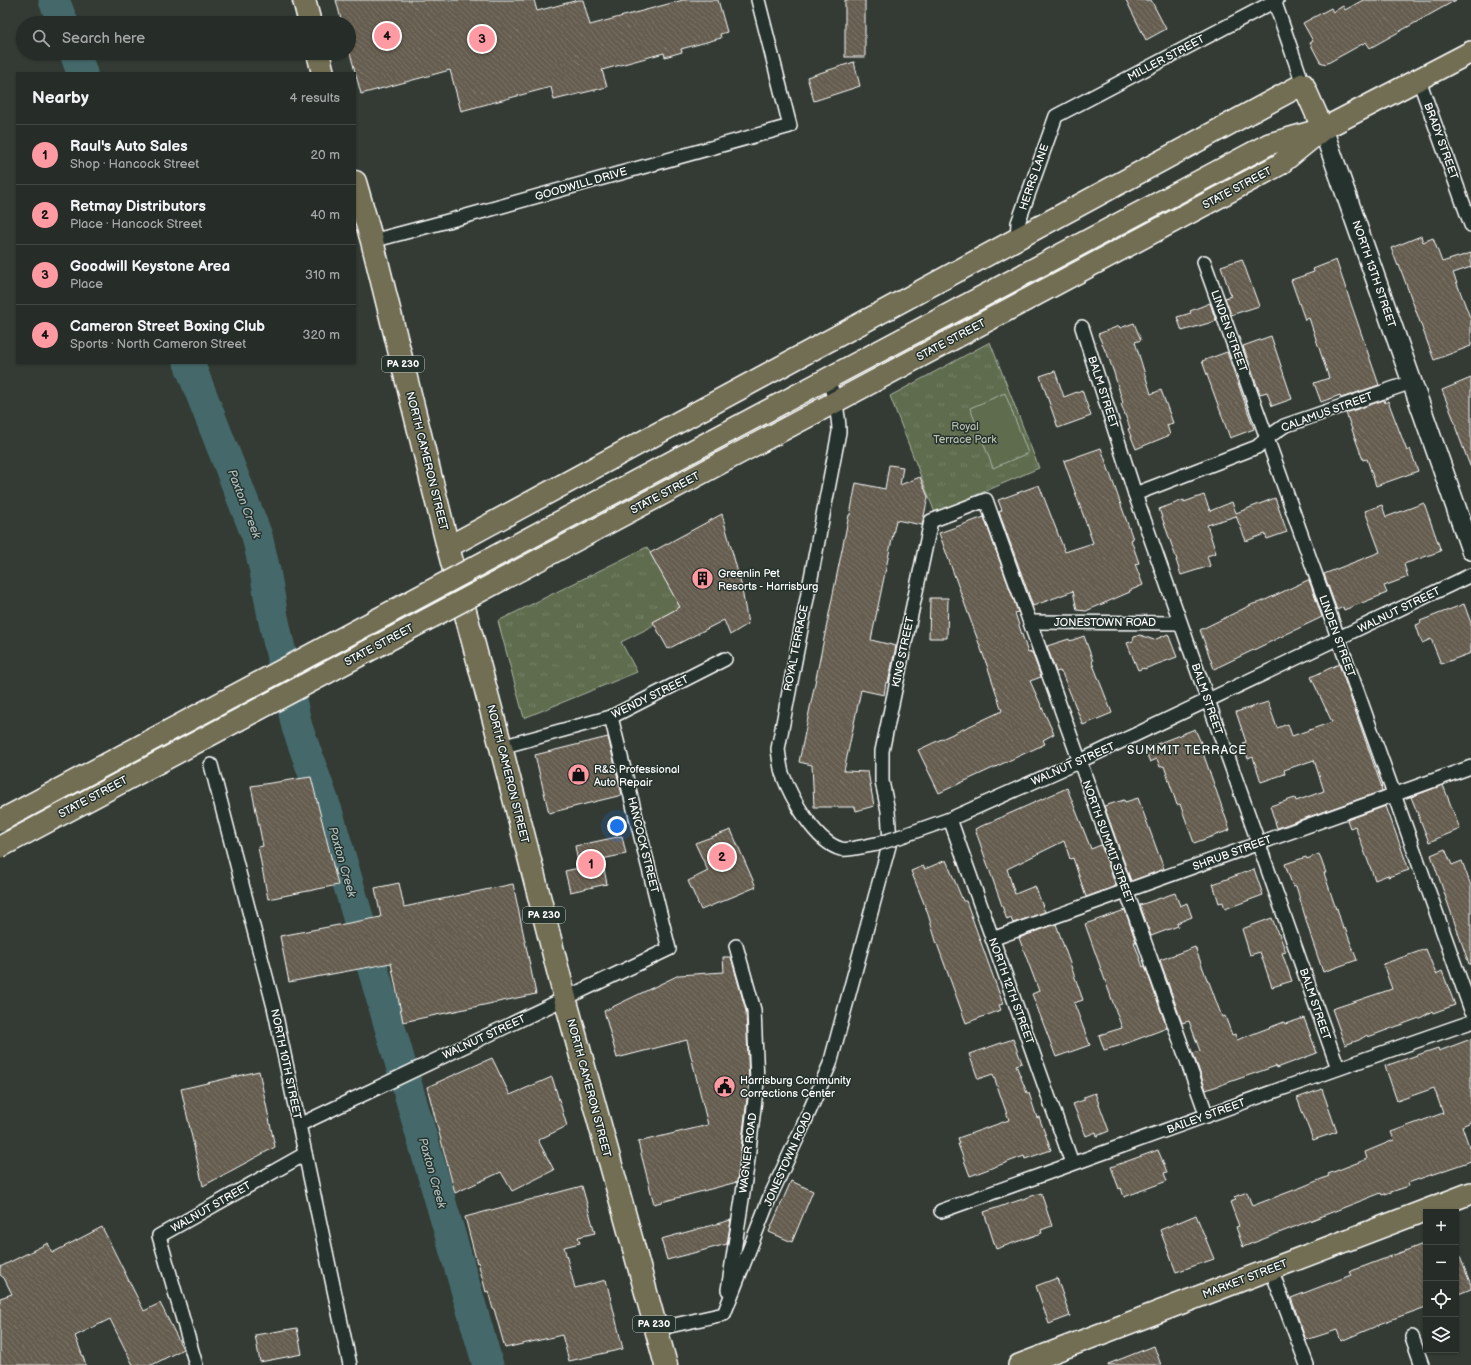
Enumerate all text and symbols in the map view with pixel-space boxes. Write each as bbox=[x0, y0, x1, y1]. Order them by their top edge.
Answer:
search box bbox=[16, 16, 356, 60]
pin: 4 bbox=[374, 21, 400, 51]
pin: 3 bbox=[469, 24, 495, 54]
icon: search bbox=[30, 27, 52, 49]
text: Search here bbox=[62, 29, 145, 48]
street label: MILLER STREET bbox=[1125, 32, 1207, 84]
text: Nearby bbox=[32, 88, 89, 108]
text: 4 results bbox=[290, 90, 340, 106]
street label: BRADY STREET bbox=[1421, 101, 1461, 182]
text: Raul's Auto Sales bbox=[70, 137, 188, 156]
street label: HERRS LANE bbox=[1017, 142, 1051, 212]
text: 1 bbox=[42, 147, 48, 163]
text: 20 m bbox=[310, 147, 340, 163]
text: Shop · Hancock Street bbox=[70, 156, 199, 172]
street label: STATE STREET bbox=[1200, 164, 1274, 212]
street label: GOODWILL DRIVE bbox=[534, 165, 628, 203]
text: Retmay Distributors bbox=[70, 197, 206, 216]
text: 2 bbox=[41, 207, 49, 223]
text: 40 m bbox=[310, 207, 340, 223]
text: Place · Hancock Street bbox=[70, 216, 202, 232]
street label: NORTH 13TH STREET bbox=[1350, 219, 1399, 330]
text: Goodwill Keystone Area bbox=[70, 257, 230, 276]
text: 3 bbox=[41, 267, 49, 283]
text: 310 m bbox=[305, 267, 340, 283]
text: Place bbox=[70, 276, 103, 292]
street label: LINDEN STREET bbox=[1208, 288, 1250, 374]
street label: STATE STREET bbox=[914, 316, 988, 364]
text: Cameron Street Boxing Club bbox=[70, 317, 265, 336]
text: 4 bbox=[41, 327, 49, 343]
text: 320 m bbox=[302, 327, 340, 343]
text: Sports · North Cameron Street bbox=[70, 336, 246, 352]
street label: BALM STREET bbox=[1085, 354, 1121, 430]
road number: PA 230 bbox=[382, 356, 424, 372]
street label: CALAMUS STREET bbox=[1279, 389, 1375, 435]
street label: NORTH CAMERON STREET bbox=[403, 390, 451, 532]
park label: Royal Terrace Park bbox=[933, 420, 997, 446]
water label: Paxton Creek bbox=[224, 467, 264, 542]
street label: STATE STREET bbox=[628, 469, 702, 517]
building icon: Greenlin Pet Resorts - Harrisburg bbox=[690, 566, 716, 592]
place label: Greenlin Pet Resorts - Harrisburg bbox=[718, 567, 818, 593]
street label: WALNUT STREET bbox=[1356, 584, 1443, 636]
street label: LINDEN STREET bbox=[1316, 593, 1358, 679]
street label: ROYAL TERRACE bbox=[781, 604, 811, 692]
street label: KING STREET bbox=[889, 615, 917, 688]
street label: JONESTOWN ROAD bbox=[1054, 616, 1156, 629]
street label: STATE STREET bbox=[342, 621, 416, 669]
street label: BALM STREET bbox=[1189, 662, 1225, 737]
street label: WENDY STREET bbox=[609, 673, 691, 721]
street label: NORTH CAMERON STREET bbox=[484, 703, 532, 845]
street label: WALNUT STREET bbox=[1029, 740, 1117, 788]
district label: SUMMIT TERRACE bbox=[1127, 743, 1247, 758]
shop icon: R&S Professional Auto Repair bbox=[566, 762, 592, 788]
place label: R&S Professional Auto Repair bbox=[594, 763, 680, 789]
street label: STATE STREET bbox=[56, 773, 130, 821]
street label: NORTH SUMMIT STREET bbox=[1080, 779, 1137, 906]
street label: HANCOCK STREET bbox=[625, 795, 661, 895]
your location bbox=[607, 816, 627, 836]
water label: Paxton Creek bbox=[325, 825, 360, 900]
street label: SHRUB STREET bbox=[1191, 833, 1274, 873]
pin: 2 bbox=[709, 842, 735, 872]
pin: 1 bbox=[578, 849, 604, 879]
road number: PA 230 bbox=[523, 907, 565, 923]
street label: NORTH 12TH STREET bbox=[986, 936, 1036, 1046]
street label: BALM STREET bbox=[1297, 967, 1333, 1042]
street label: NORTH 10TH STREET bbox=[268, 1008, 304, 1121]
street label: WALNUT STREET bbox=[440, 1012, 528, 1062]
street label: NORTH CAMERON STREET bbox=[564, 1017, 614, 1159]
public building icon: Harrisburg Community Corrections Center bbox=[711, 1073, 737, 1099]
place label: Harrisburg Community Corrections Center bbox=[740, 1074, 851, 1100]
street label: BAILEY STREET bbox=[1165, 1096, 1247, 1136]
street label: JONESTOWN ROAD bbox=[761, 1110, 815, 1208]
street label: WAGNER ROAD bbox=[737, 1112, 759, 1194]
water label: Paxton Creek bbox=[415, 1136, 450, 1211]
street label: WALNUT STREET bbox=[169, 1179, 254, 1235]
map controls bbox=[1423, 1209, 1459, 1353]
button: + bbox=[1423, 1209, 1459, 1245]
button: − bbox=[1423, 1245, 1459, 1281]
street label: MARKET STREET bbox=[1201, 1257, 1290, 1301]
button: locate bbox=[1423, 1281, 1459, 1317]
road number: PA 230 bbox=[633, 1316, 675, 1332]
button: layers bbox=[1423, 1317, 1459, 1353]

